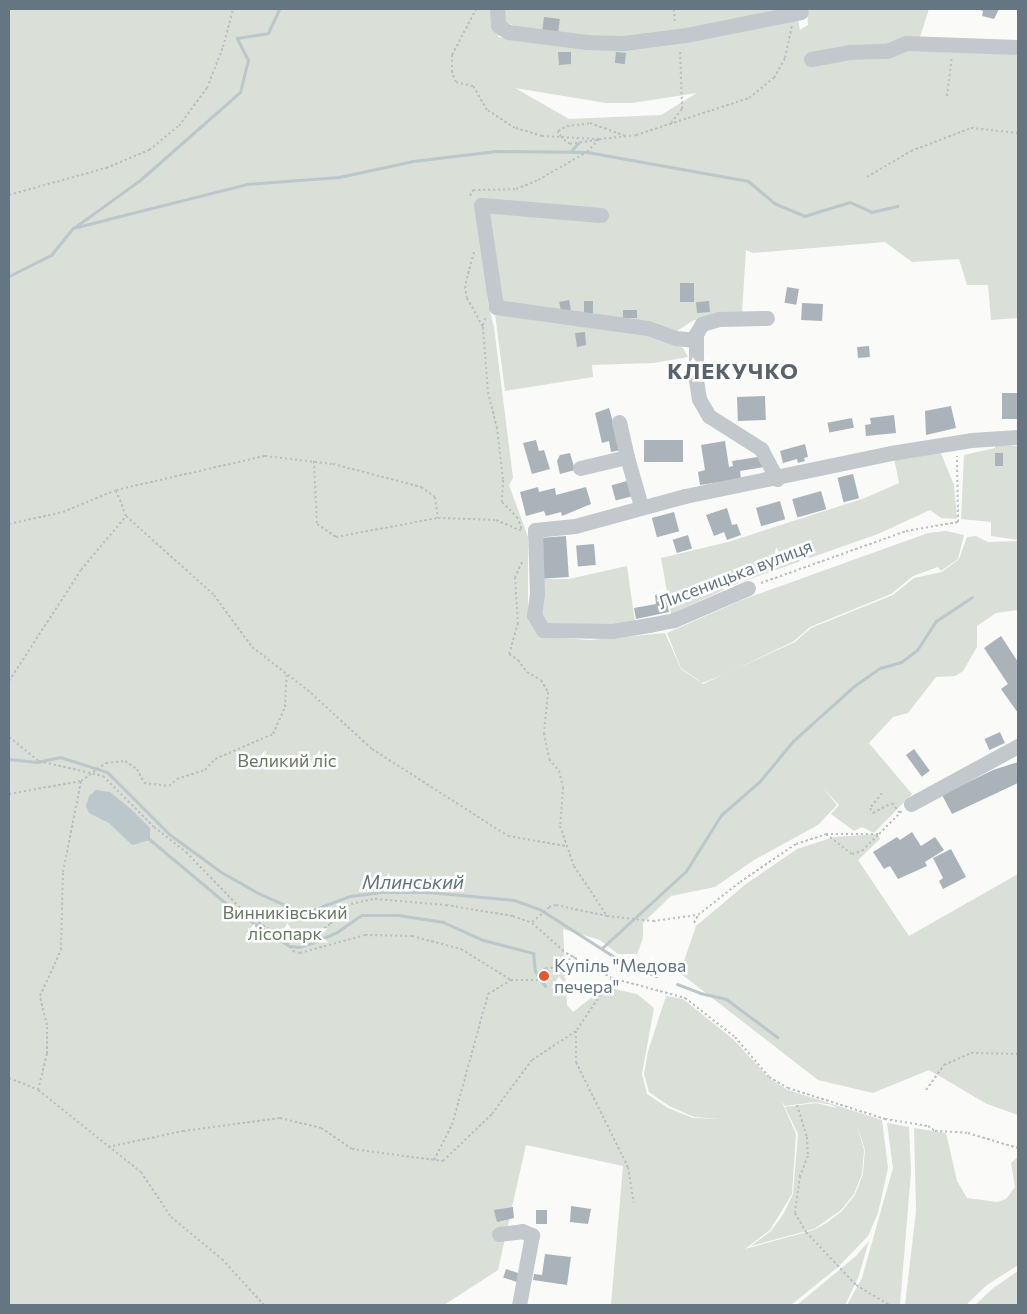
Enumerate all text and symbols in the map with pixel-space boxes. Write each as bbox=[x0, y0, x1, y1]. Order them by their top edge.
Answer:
district label: КЛЕКУЧКО bbox=[666, 358, 800, 384]
street label: Лисеницька вулиця bbox=[655, 535, 815, 613]
park label: Великий ліс bbox=[237, 749, 337, 771]
water label: Млинський bbox=[362, 871, 464, 893]
park label: Винниківський лісопарк bbox=[222, 902, 348, 944]
place label: Купіль "Медова печера" bbox=[554, 955, 686, 998]
marker: Купіль "Медова печера" bbox=[538, 970, 550, 982]

